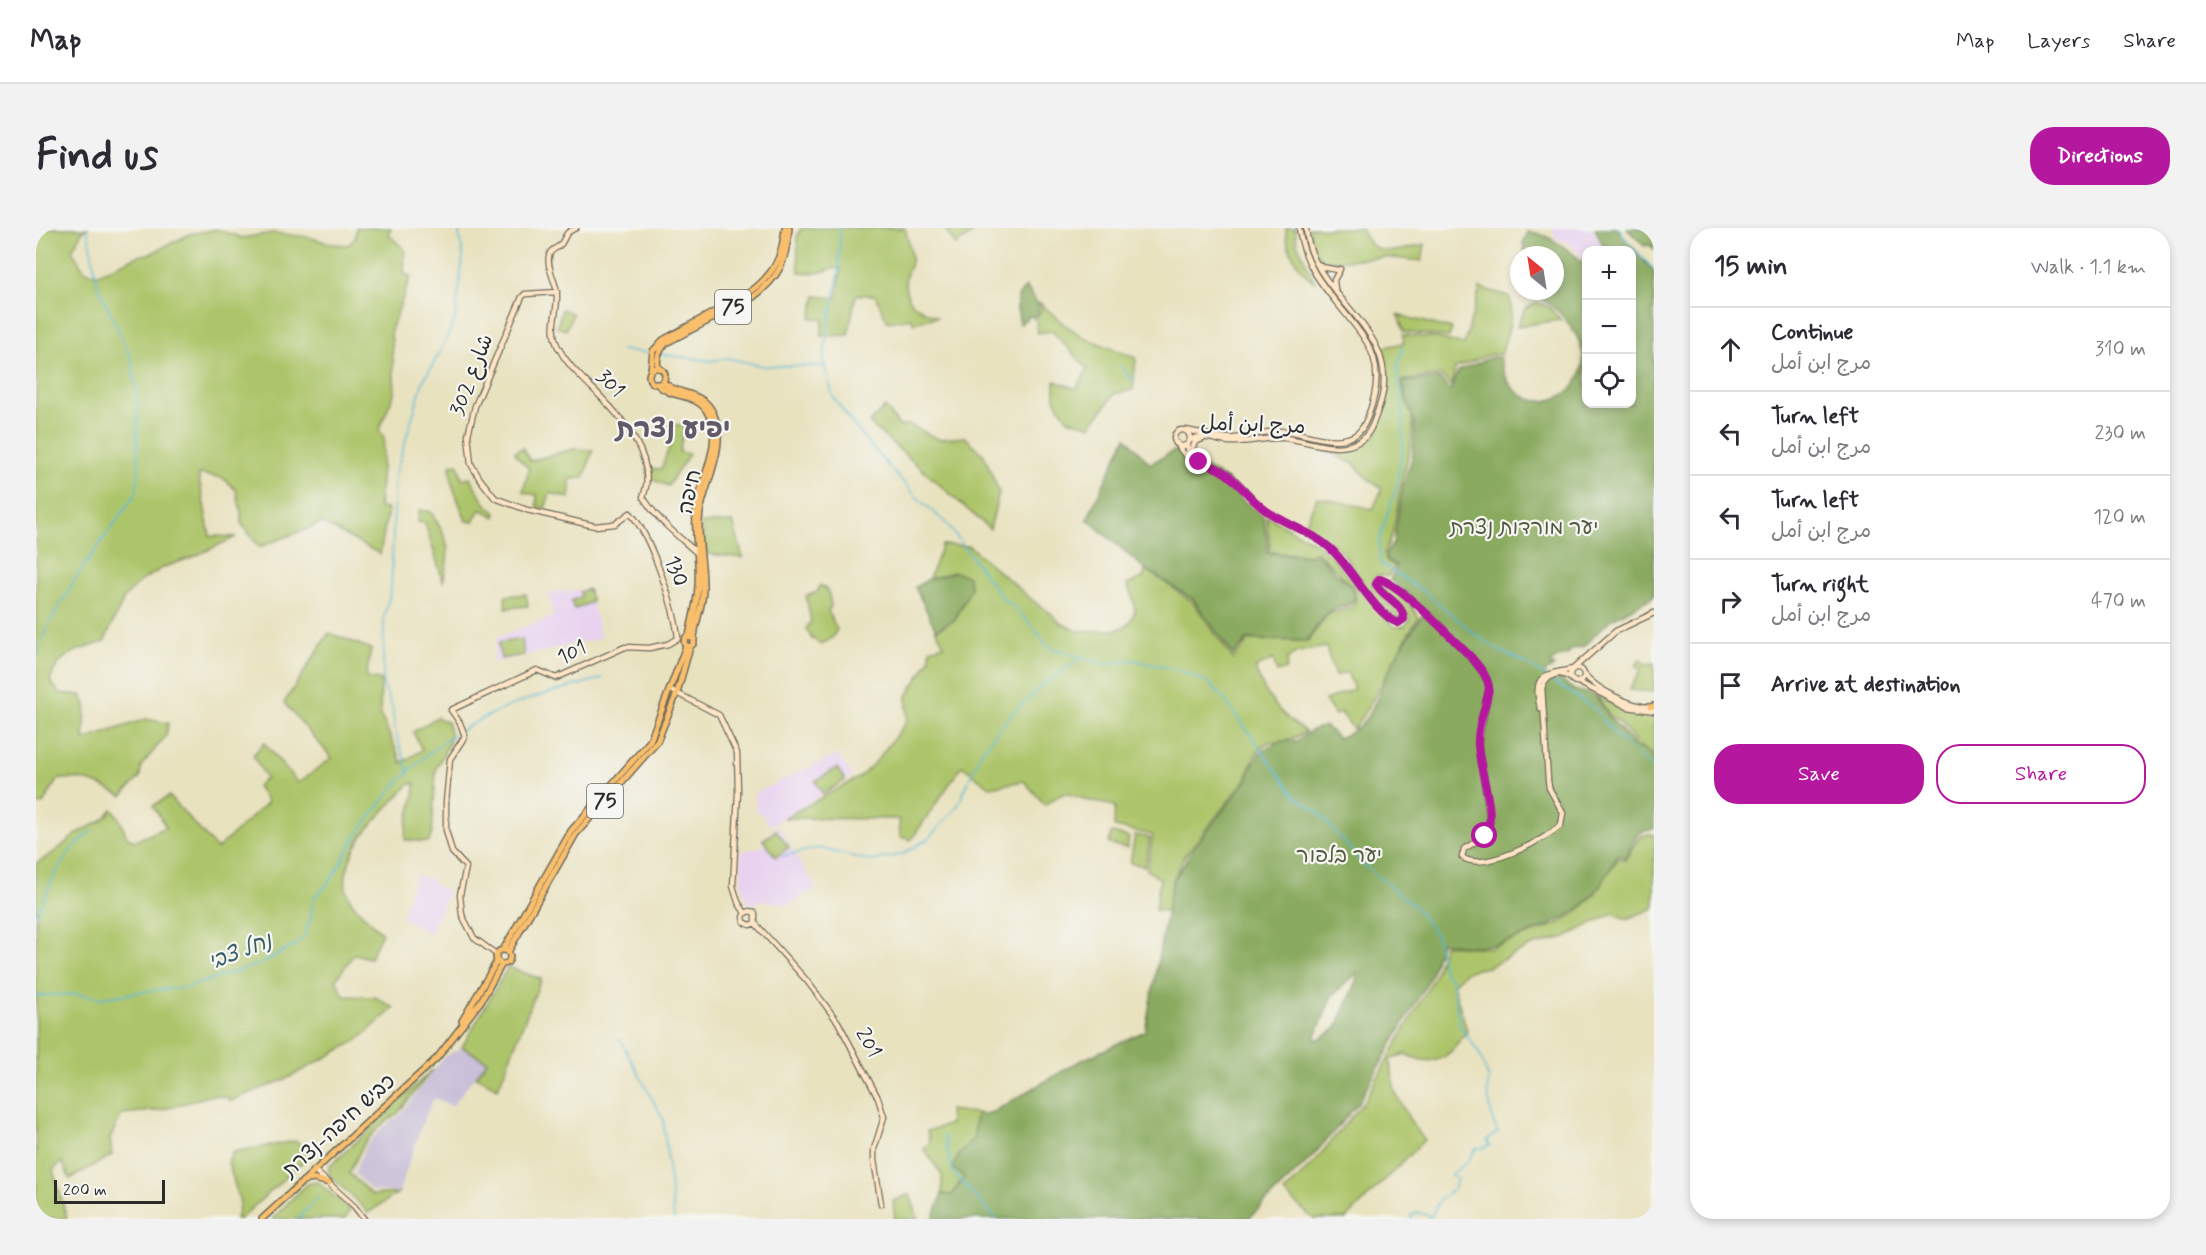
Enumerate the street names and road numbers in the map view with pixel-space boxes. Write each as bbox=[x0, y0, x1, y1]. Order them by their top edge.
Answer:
road number: 75 bbox=[715, 290, 751, 324]
street label: شارع 302 bbox=[444, 330, 500, 420]
street label: 301 bbox=[590, 364, 630, 404]
street label: مرج ابن أمل bbox=[1200, 409, 1306, 441]
street label: חיפה bbox=[672, 467, 708, 517]
street label: 130 bbox=[658, 552, 694, 590]
street label: 101 bbox=[553, 634, 591, 672]
road number: 75 bbox=[587, 784, 623, 818]
street label: 201 bbox=[848, 1023, 888, 1063]
street label: כביש חיפה-נצרת bbox=[276, 1068, 401, 1185]

